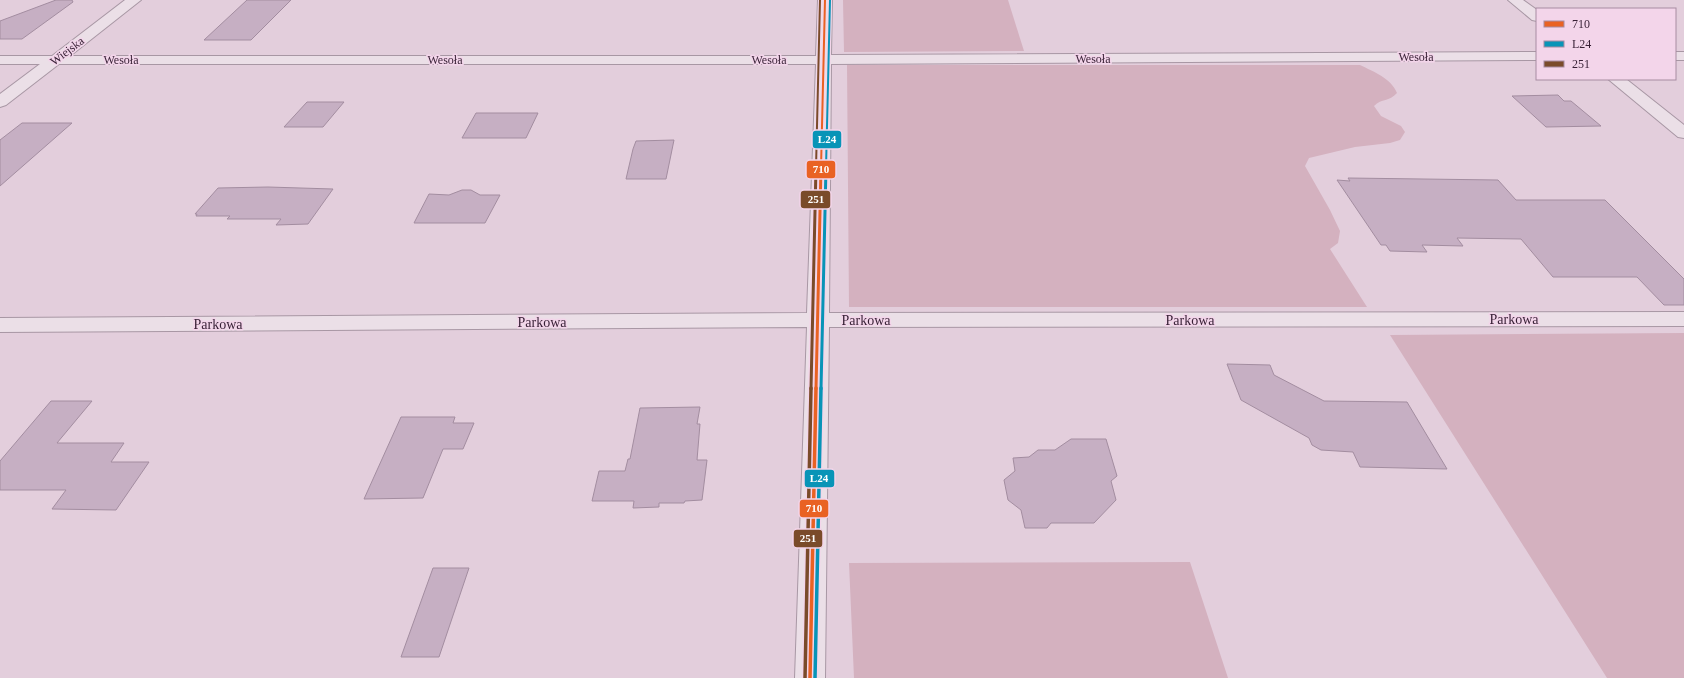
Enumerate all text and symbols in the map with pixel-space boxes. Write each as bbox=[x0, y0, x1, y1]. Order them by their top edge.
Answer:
legend bbox=[1536, 8, 1676, 80]
text: 710 bbox=[1572, 17, 1590, 31]
street label: Wiejska bbox=[47, 33, 87, 68]
text: L24 bbox=[1572, 37, 1591, 51]
street label: Wesoła bbox=[1398, 50, 1434, 64]
street label: Wesoła bbox=[1075, 52, 1111, 66]
street label: Wesoła bbox=[103, 53, 139, 67]
street label: Wesoła bbox=[427, 53, 463, 67]
street label: Wesoła bbox=[751, 53, 787, 67]
text: 251 bbox=[1572, 57, 1590, 71]
line badge: L24 bbox=[812, 130, 842, 149]
text: L24 bbox=[818, 133, 837, 145]
line badge: 710 bbox=[806, 160, 836, 179]
text: 710 bbox=[813, 163, 830, 175]
line badge: 251 bbox=[800, 190, 831, 209]
text: 251 bbox=[808, 193, 824, 205]
street label: Parkowa bbox=[1490, 312, 1539, 327]
street label: Parkowa bbox=[842, 313, 891, 328]
street label: Parkowa bbox=[1166, 313, 1215, 328]
street label: Parkowa bbox=[518, 315, 567, 330]
street label: Parkowa bbox=[194, 317, 243, 332]
line badge: L24 bbox=[804, 469, 835, 488]
text: L24 bbox=[810, 472, 829, 484]
line badge: 710 bbox=[799, 499, 829, 518]
text: 710 bbox=[806, 502, 823, 514]
line badge: 251 bbox=[793, 529, 823, 548]
text: 251 bbox=[800, 532, 816, 544]

